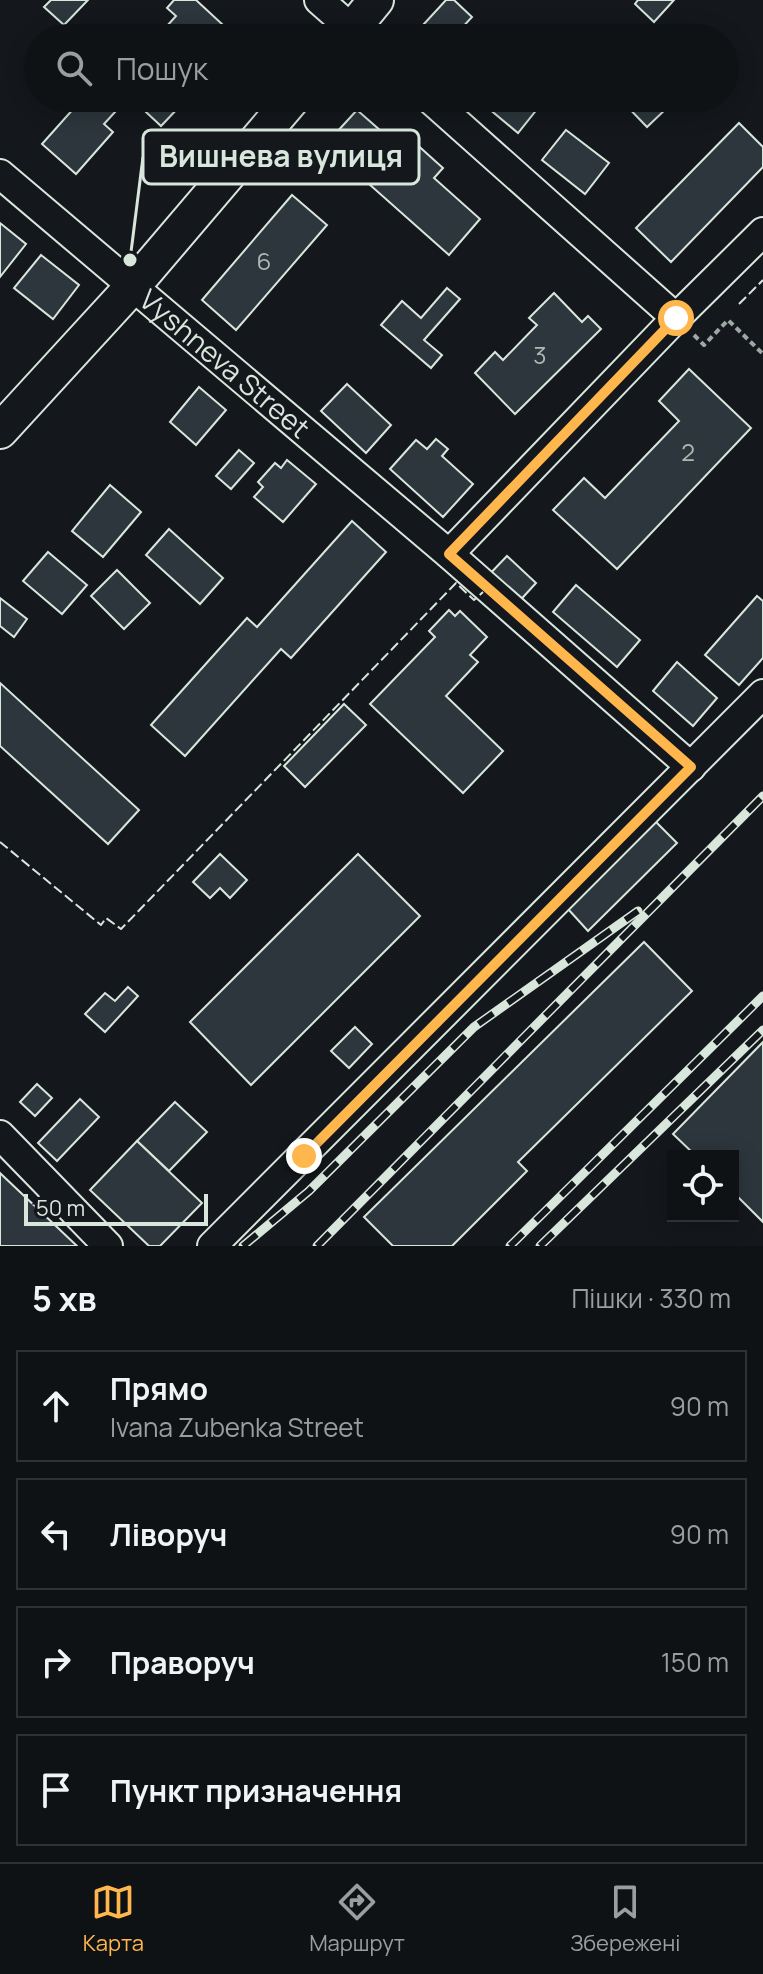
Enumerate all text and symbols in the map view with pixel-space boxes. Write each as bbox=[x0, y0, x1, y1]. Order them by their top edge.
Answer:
search box bbox=[24, 24, 739, 112]
icon: search bbox=[52, 46, 96, 90]
text: Пошук bbox=[116, 48, 208, 89]
callout: Вишнева вулиця bbox=[143, 130, 419, 184]
text: Вишнева вулиця bbox=[159, 135, 403, 176]
house number: 6 bbox=[257, 244, 271, 277]
street label: Vyshneva Street bbox=[132, 280, 318, 446]
route start bbox=[658, 300, 694, 336]
house number: 3 bbox=[533, 338, 547, 371]
house number: 2 bbox=[681, 435, 695, 468]
route end bbox=[286, 1138, 322, 1174]
map controls bbox=[667, 1150, 739, 1222]
button: locate bbox=[667, 1150, 739, 1222]
scale bar bbox=[24, 1190, 208, 1226]
text: 50 m bbox=[36, 1193, 85, 1223]
text: 5 хв bbox=[32, 1275, 97, 1321]
text: Пішки · 330 m bbox=[571, 1280, 731, 1316]
text: Прямо bbox=[110, 1368, 208, 1409]
icon: ahead bbox=[34, 1384, 78, 1428]
text: 90 m bbox=[670, 1388, 729, 1424]
text: Ivana Zubenka Street bbox=[110, 1409, 364, 1445]
icon: left bbox=[34, 1512, 78, 1556]
text: Ліворуч bbox=[110, 1514, 227, 1555]
text: 90 m bbox=[670, 1516, 729, 1552]
icon: right bbox=[34, 1640, 78, 1684]
text: Праворуч bbox=[110, 1642, 255, 1683]
text: 150 m bbox=[661, 1644, 729, 1680]
icon: arrive bbox=[34, 1768, 78, 1812]
text: Пункт призначення bbox=[110, 1770, 402, 1811]
tab: Карта bbox=[83, 1880, 144, 1958]
tab: Маршрут bbox=[309, 1880, 405, 1958]
tab: Збережені bbox=[570, 1880, 680, 1958]

